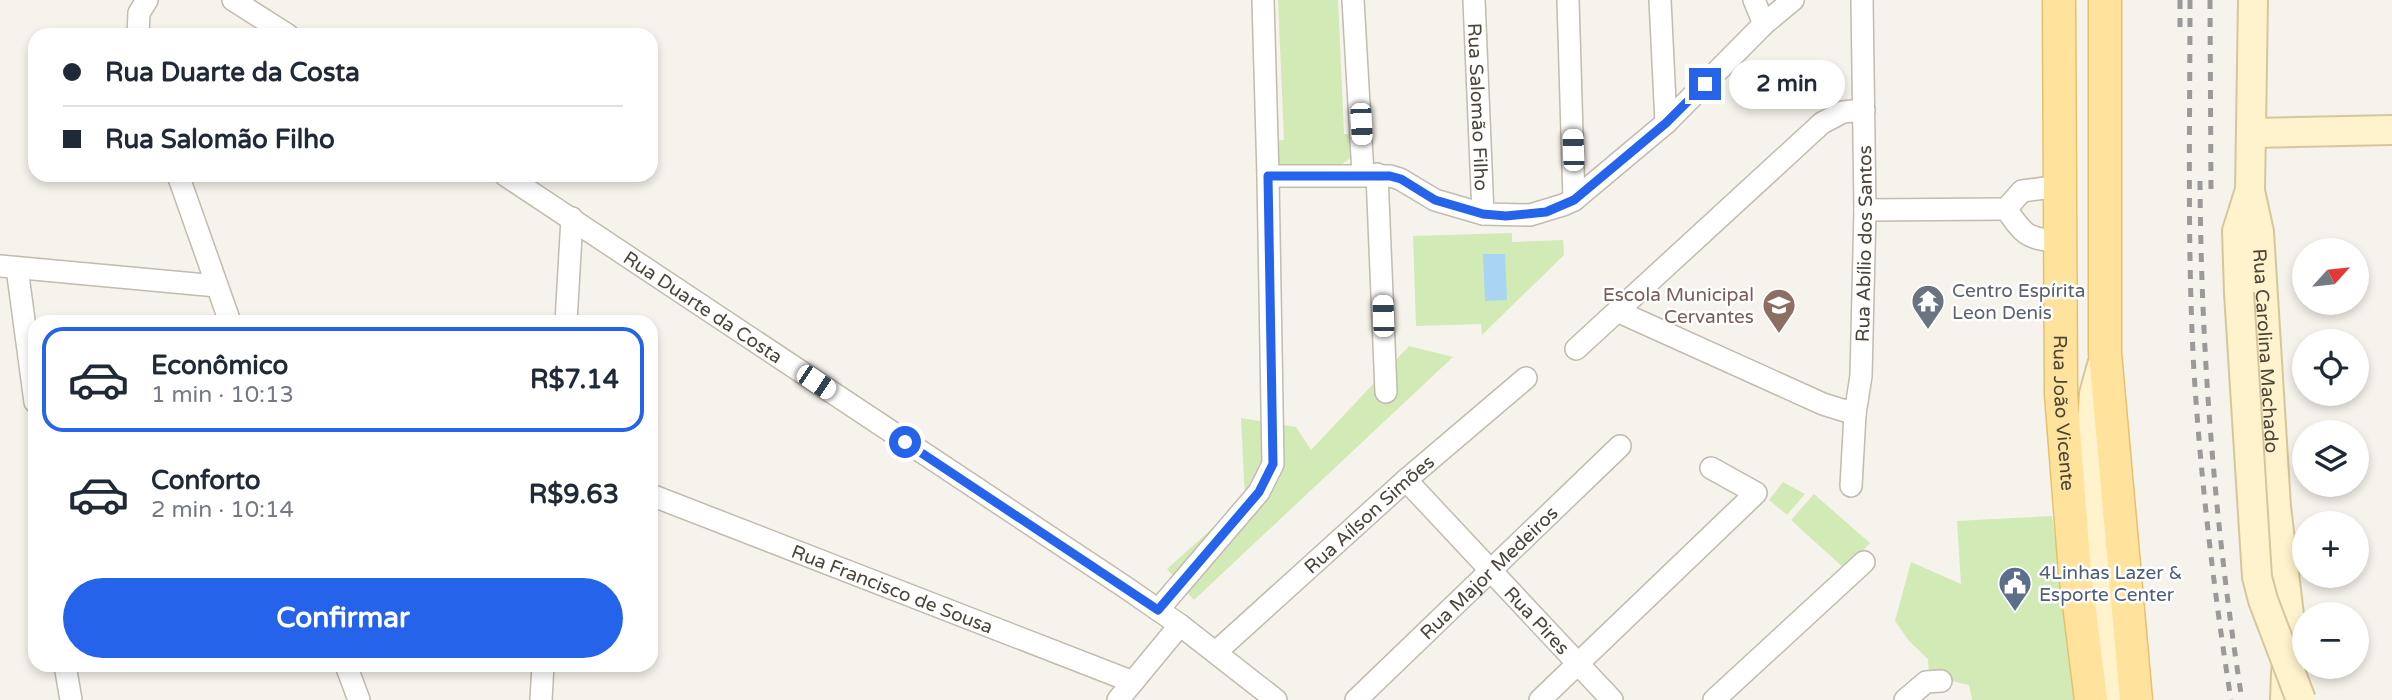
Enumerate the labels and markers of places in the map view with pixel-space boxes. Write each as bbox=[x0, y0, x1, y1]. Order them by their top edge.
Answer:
place label: Centro Espírita Leon Denis bbox=[1952, 280, 2086, 324]
temple icon: Centro Espírita Leon Denis bbox=[1909, 282, 1947, 331]
place label: Escola Municipal Cervantes bbox=[1603, 284, 1754, 328]
school or university icon: Escola Municipal Cervantes bbox=[1760, 286, 1798, 335]
place label: 4Linhas Lazer & Esporte Center bbox=[2039, 562, 2182, 606]
public building icon: 4Linhas Lazer & Esporte Center bbox=[1996, 564, 2034, 613]

